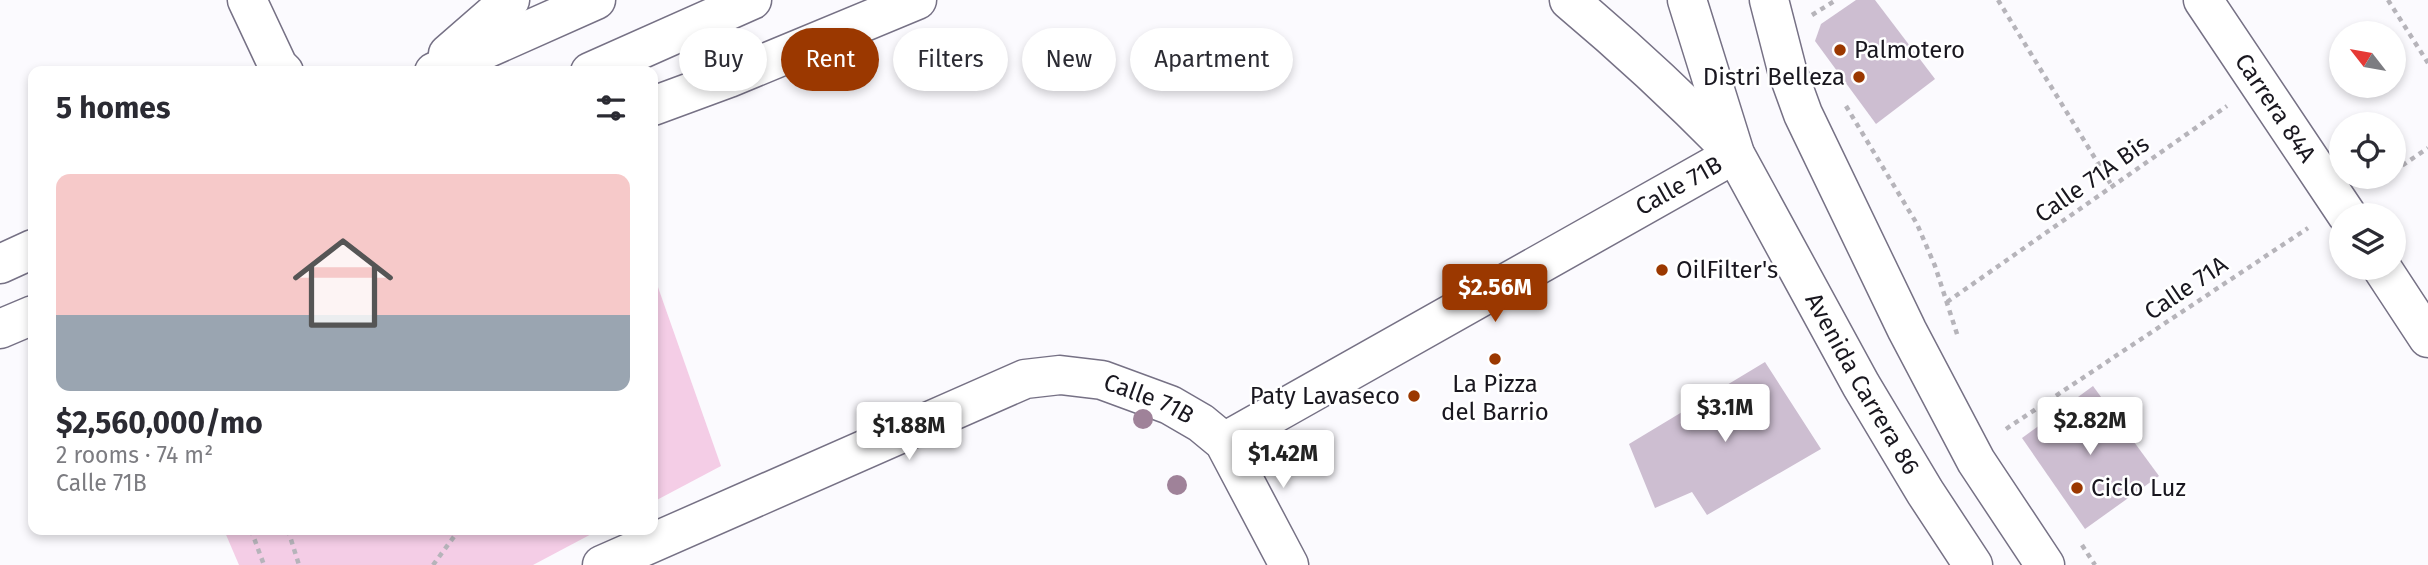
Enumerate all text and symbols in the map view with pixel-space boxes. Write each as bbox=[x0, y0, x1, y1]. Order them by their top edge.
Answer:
north arrow bbox=[2329, 21, 2406, 98]
map controls bbox=[2329, 21, 2406, 280]
chip: Buy bbox=[679, 28, 767, 91]
chip: Rent bbox=[781, 28, 879, 91]
chip: Filters bbox=[893, 28, 1008, 91]
chip: New bbox=[1022, 28, 1116, 91]
chip: Apartment bbox=[1130, 28, 1293, 91]
place label: Palmotero bbox=[1854, 36, 1965, 64]
marker: Palmotero bbox=[1832, 42, 1848, 58]
street label: Carrera 84A bbox=[2229, 48, 2322, 168]
place label: Distri Belleza bbox=[1703, 63, 1845, 91]
marker: Distri Belleza bbox=[1851, 69, 1867, 85]
icon: filters bbox=[592, 89, 630, 127]
text: 5 homes bbox=[56, 90, 170, 126]
button: locate bbox=[2329, 112, 2406, 189]
street label: Calle 71A Bis bbox=[2030, 129, 2154, 229]
street label: Calle 71B bbox=[1631, 150, 1727, 221]
button: layers bbox=[2329, 203, 2406, 280]
icon: home bbox=[280, 220, 406, 346]
street label: Calle 71A bbox=[2139, 250, 2233, 326]
place label: OilFilter's bbox=[1676, 256, 1778, 284]
marker: OilFilter's bbox=[1654, 262, 1670, 278]
pin: $2.56M bbox=[1438, 264, 1552, 324]
text: $2.56M bbox=[1458, 273, 1532, 301]
street label: Avenida Carrera 86 bbox=[1800, 288, 1925, 479]
marker: La Pizza del Barrio bbox=[1487, 351, 1503, 367]
street label: Calle 71B bbox=[1100, 368, 1199, 430]
place label: La Pizza del Barrio bbox=[1441, 370, 1549, 426]
place label: Paty Lavaseco bbox=[1250, 382, 1400, 410]
pin: $3.1M bbox=[1676, 384, 1774, 444]
marker: Paty Lavaseco bbox=[1406, 388, 1422, 404]
text: $3.1M bbox=[1697, 393, 1753, 421]
pin: $2.82M bbox=[2033, 398, 2147, 457]
pin: $1.88M bbox=[852, 402, 966, 462]
text: $2,560,000/mo bbox=[56, 405, 263, 441]
text: $2.82M bbox=[2054, 406, 2126, 434]
text: $1.88M bbox=[873, 411, 945, 439]
pin: $1.42M bbox=[1226, 430, 1340, 490]
text: $1.42M bbox=[1248, 439, 1318, 467]
text: 2 rooms · 74 m² bbox=[56, 441, 213, 469]
text: Calle 71B bbox=[56, 469, 147, 497]
place label: Ciclo Luz bbox=[2091, 474, 2186, 502]
marker: Ciclo Luz bbox=[2069, 480, 2085, 496]

